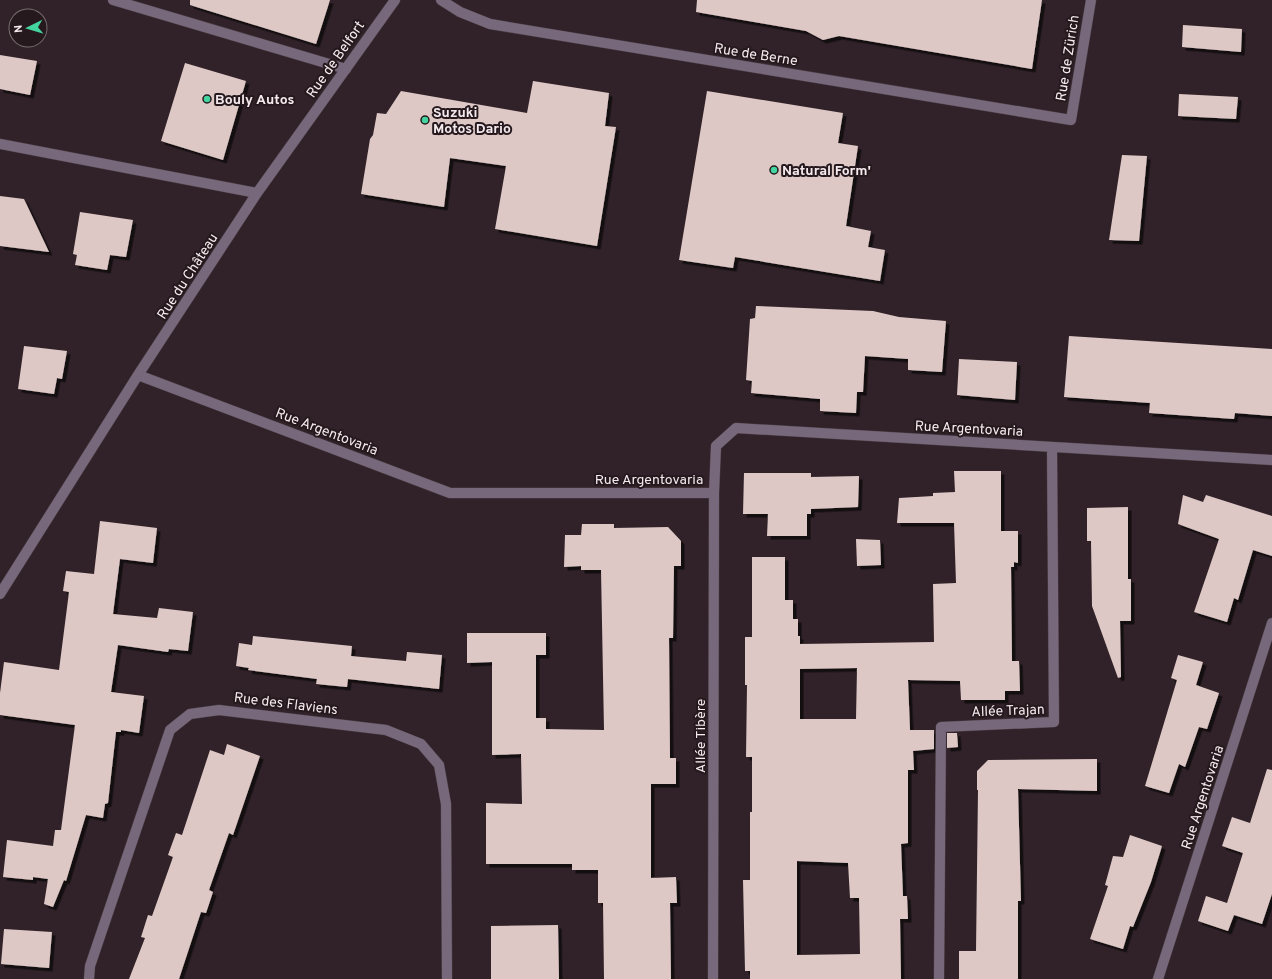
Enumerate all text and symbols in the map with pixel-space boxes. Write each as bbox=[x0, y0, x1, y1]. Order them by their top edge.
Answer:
north arrow bbox=[8, 8, 48, 48]
street label: Rue de Zürich bbox=[1053, 14, 1084, 103]
street label: Rue de Belfort bbox=[303, 18, 369, 102]
text: N bbox=[12, 24, 26, 33]
street label: Rue de Berne bbox=[713, 40, 799, 70]
place label: Bouly Autos bbox=[215, 92, 295, 109]
marker: Bouly Autos bbox=[202, 94, 212, 104]
place label: Suzuki Motos Dario bbox=[433, 105, 511, 138]
marker: Suzuki Motos Dario bbox=[420, 115, 430, 125]
place label: Natural Form' bbox=[782, 163, 871, 180]
marker: Natural Form' bbox=[769, 165, 779, 175]
street label: Rue du Château bbox=[154, 231, 222, 323]
street label: Rue Argentovaria bbox=[273, 405, 380, 460]
street label: Rue Argentovaria bbox=[914, 418, 1024, 441]
street label: Rue Argentovaria bbox=[595, 472, 703, 489]
street label: Rue des Flaviens bbox=[233, 690, 339, 719]
street label: Allée Tibère bbox=[693, 699, 710, 773]
street label: Allée Trajan bbox=[971, 702, 1045, 721]
street label: Rue Argentovaria bbox=[1179, 743, 1228, 852]

